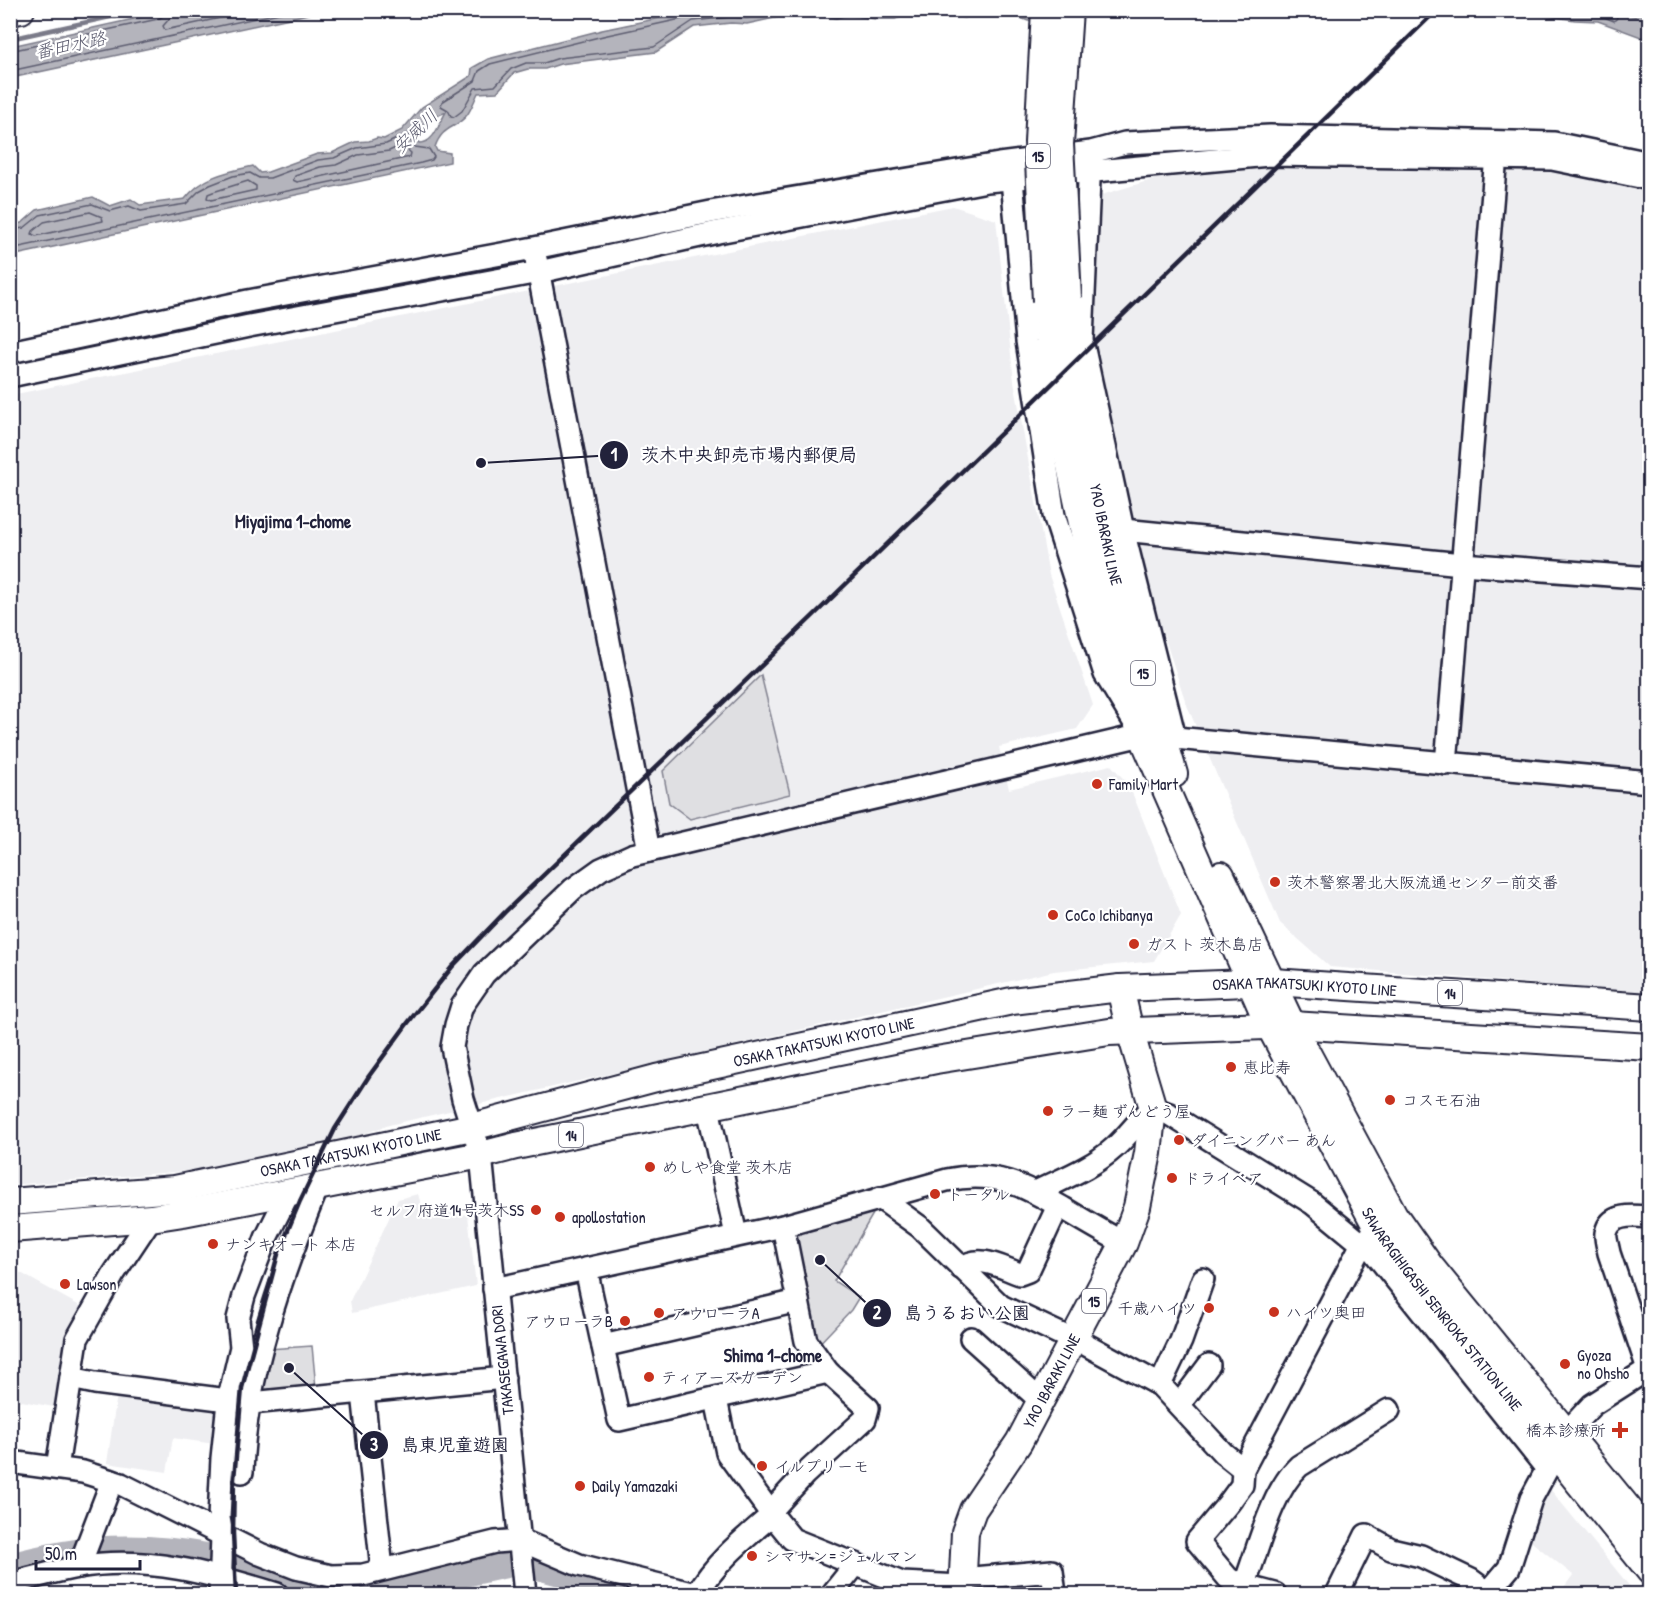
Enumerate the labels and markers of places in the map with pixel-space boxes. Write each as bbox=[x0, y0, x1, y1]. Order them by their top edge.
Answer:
callout: 茨木中央卸売市場内郵便局 bbox=[599, 437, 869, 473]
place label: Family Mart bbox=[1108, 773, 1178, 795]
marker: Family Mart bbox=[1090, 777, 1104, 791]
place label: 茨木警察署北大阪流通センター前交番 bbox=[1287, 871, 1558, 893]
marker: 茨木警察署北大阪流通センター前交番 bbox=[1268, 875, 1282, 889]
place label: CoCo Ichibanya bbox=[1065, 904, 1153, 926]
marker: CoCo Ichibanya bbox=[1046, 908, 1060, 922]
place label: ガスト 茨木島店 bbox=[1146, 933, 1263, 955]
marker: ガスト 茨木島店 bbox=[1127, 937, 1141, 951]
place label: 恵比寿 bbox=[1243, 1056, 1291, 1078]
marker: 恵比寿 bbox=[1224, 1060, 1238, 1074]
place label: コスモ石油 bbox=[1402, 1089, 1481, 1111]
marker: コスモ石油 bbox=[1383, 1093, 1397, 1107]
place label: ラー麺 ずんどう屋 bbox=[1060, 1100, 1191, 1122]
marker: ラー麺 ずんどう屋 bbox=[1041, 1104, 1055, 1118]
place label: ダイニングバー あん bbox=[1191, 1129, 1336, 1151]
marker: ダイニングバー あん bbox=[1172, 1133, 1186, 1147]
place label: めしや食堂 茨木店 bbox=[662, 1156, 793, 1178]
marker: めしや食堂 茨木店 bbox=[643, 1160, 657, 1174]
place label: ドライベア bbox=[1184, 1167, 1263, 1189]
marker: ドライベア bbox=[1165, 1171, 1179, 1185]
place label: トータル bbox=[947, 1183, 1010, 1205]
marker: トータル bbox=[928, 1187, 942, 1201]
place label: セルフ府道14号茨木SS bbox=[369, 1199, 525, 1221]
marker: セルフ府道14号茨木SS bbox=[529, 1203, 543, 1217]
place label: apollostation bbox=[572, 1206, 646, 1228]
marker: apollostation bbox=[553, 1210, 567, 1224]
place label: ナンキオート 本店 bbox=[225, 1233, 357, 1255]
marker: ナンキオート 本店 bbox=[206, 1237, 220, 1251]
place label: Lawson bbox=[77, 1273, 116, 1295]
marker: Lawson bbox=[58, 1277, 72, 1291]
callout: 島うるおい公園 bbox=[862, 1295, 1042, 1331]
place label: 千歳ハイツ bbox=[1117, 1297, 1197, 1319]
marker: 千歳ハイツ bbox=[1202, 1301, 1216, 1315]
place label: ハイツ奥田 bbox=[1286, 1301, 1366, 1323]
place label: アウローラA bbox=[671, 1302, 760, 1324]
marker: ハイツ奥田 bbox=[1267, 1305, 1281, 1319]
marker: アウローラA bbox=[652, 1306, 666, 1320]
place label: アウローラB bbox=[524, 1310, 613, 1332]
marker: アウローラB bbox=[618, 1314, 632, 1328]
place label: Gyoza no Ohsho bbox=[1577, 1344, 1630, 1384]
marker: Gyoza no Ohsho bbox=[1558, 1357, 1572, 1371]
place label: ティアーズガーデン bbox=[661, 1366, 803, 1388]
marker: ティアーズガーデン bbox=[642, 1370, 656, 1384]
place label: 橋本診療所 bbox=[1526, 1419, 1606, 1441]
marker: 橋本診療所 bbox=[1611, 1421, 1629, 1439]
callout: 島東児童遊園 bbox=[359, 1427, 521, 1463]
place label: イルプリーモ bbox=[774, 1455, 869, 1477]
marker: イルプリーモ bbox=[755, 1459, 769, 1473]
place label: Daily Yamazaki bbox=[592, 1475, 678, 1497]
marker: Daily Yamazaki bbox=[573, 1479, 587, 1493]
place label: シマサン=ジェルマン bbox=[764, 1545, 917, 1567]
marker: シマサン=ジェルマン bbox=[745, 1549, 759, 1563]

